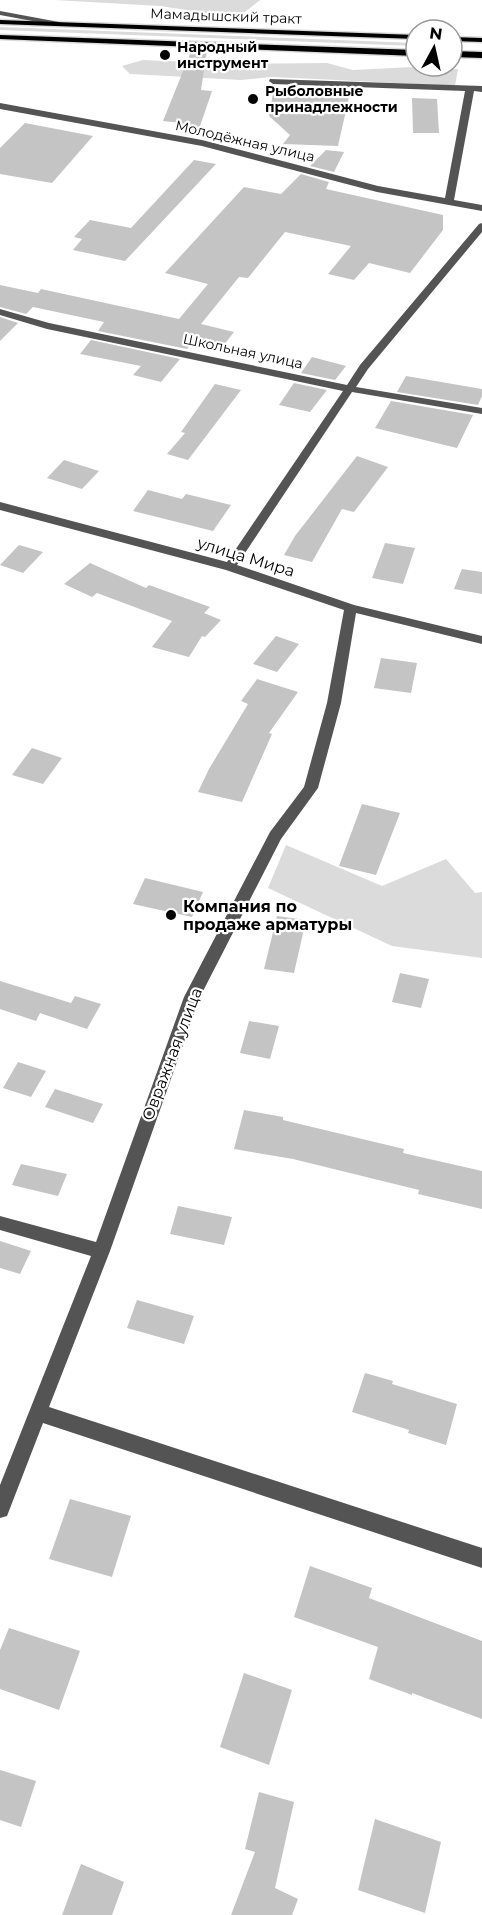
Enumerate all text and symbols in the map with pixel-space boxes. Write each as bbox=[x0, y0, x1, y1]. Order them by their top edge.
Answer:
street label: Мамадышский тракт bbox=[150, 4, 303, 28]
north arrow bbox=[404, 18, 464, 78]
text: N bbox=[428, 23, 444, 44]
place label: Народный инструмент bbox=[177, 38, 269, 72]
marker: Народный инструмент bbox=[158, 48, 172, 62]
place label: Рыболовные принадлежности bbox=[265, 82, 398, 116]
marker: Рыболовные принадлежности bbox=[246, 92, 260, 106]
street label: Молодёжная улица bbox=[173, 116, 317, 166]
street label: Школьная улица bbox=[181, 329, 305, 373]
street label: улица Мира bbox=[194, 533, 297, 581]
place label: Компания по продаже арматуры bbox=[183, 897, 352, 934]
marker: Компания по продаже арматуры bbox=[164, 908, 178, 922]
street label: Овражная улица bbox=[138, 985, 206, 1123]

